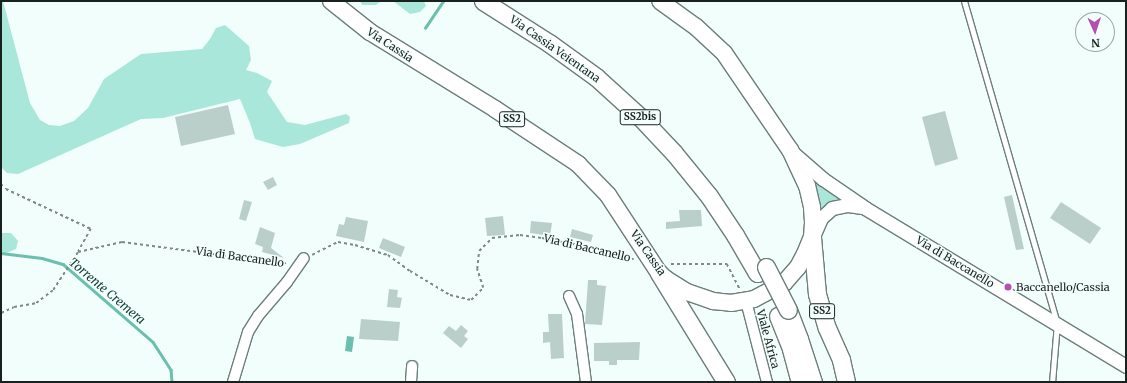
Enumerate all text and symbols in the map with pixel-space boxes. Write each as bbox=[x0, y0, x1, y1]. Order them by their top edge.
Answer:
north arrow bbox=[1075, 12, 1115, 52]
street label: Via Cassia Veientana bbox=[507, 13, 603, 85]
street label: Via Cassia bbox=[364, 25, 416, 65]
text: N bbox=[1091, 36, 1100, 50]
road number: SS2bis bbox=[619, 109, 661, 125]
road number: SS2 bbox=[499, 111, 525, 127]
street label: Via Cassia bbox=[628, 228, 668, 278]
street label: Via di Baccanello bbox=[542, 232, 632, 264]
street label: Via di Baccanello bbox=[914, 233, 996, 291]
street label: Via di Baccanello bbox=[195, 244, 285, 270]
water label: Torrente Cremera bbox=[66, 255, 148, 327]
place label: Baccanello/Cassia bbox=[1016, 280, 1110, 294]
marker: Baccanello/Cassia bbox=[1003, 282, 1013, 292]
road number: SS2 bbox=[809, 303, 835, 319]
street label: Viale Africa bbox=[754, 308, 782, 370]

